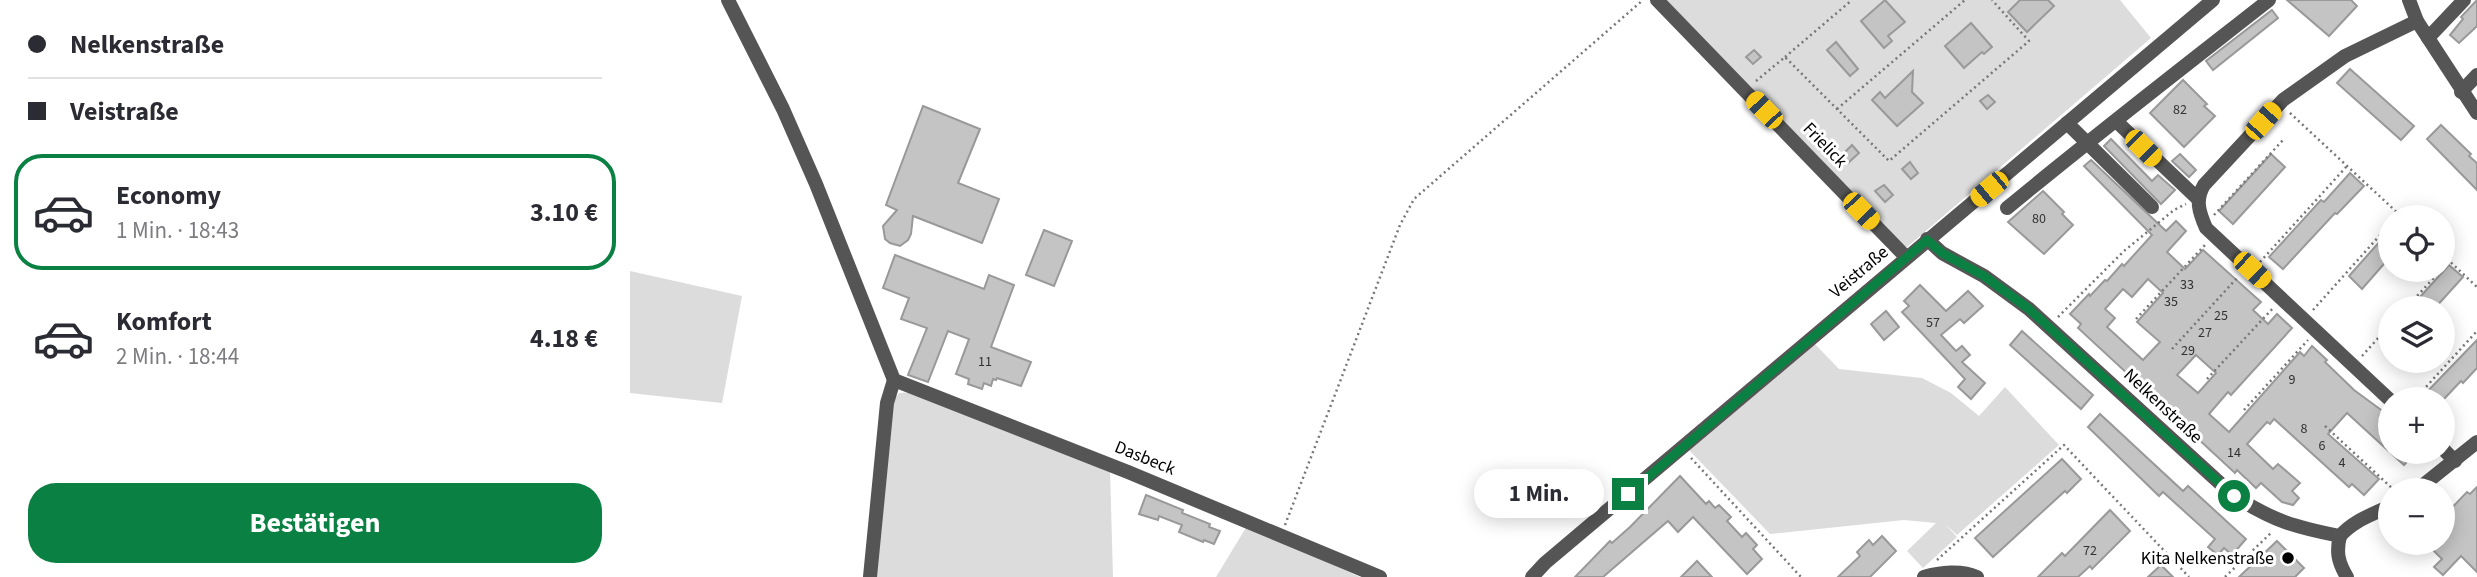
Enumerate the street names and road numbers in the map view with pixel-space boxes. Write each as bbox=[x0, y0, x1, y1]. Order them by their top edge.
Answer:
street label: Frielick bbox=[1797, 117, 1853, 173]
street label: Veistraße bbox=[1824, 240, 1894, 304]
street label: Nelkenstraße bbox=[2118, 363, 2208, 449]
street label: Dasbeck bbox=[1111, 434, 1179, 482]

